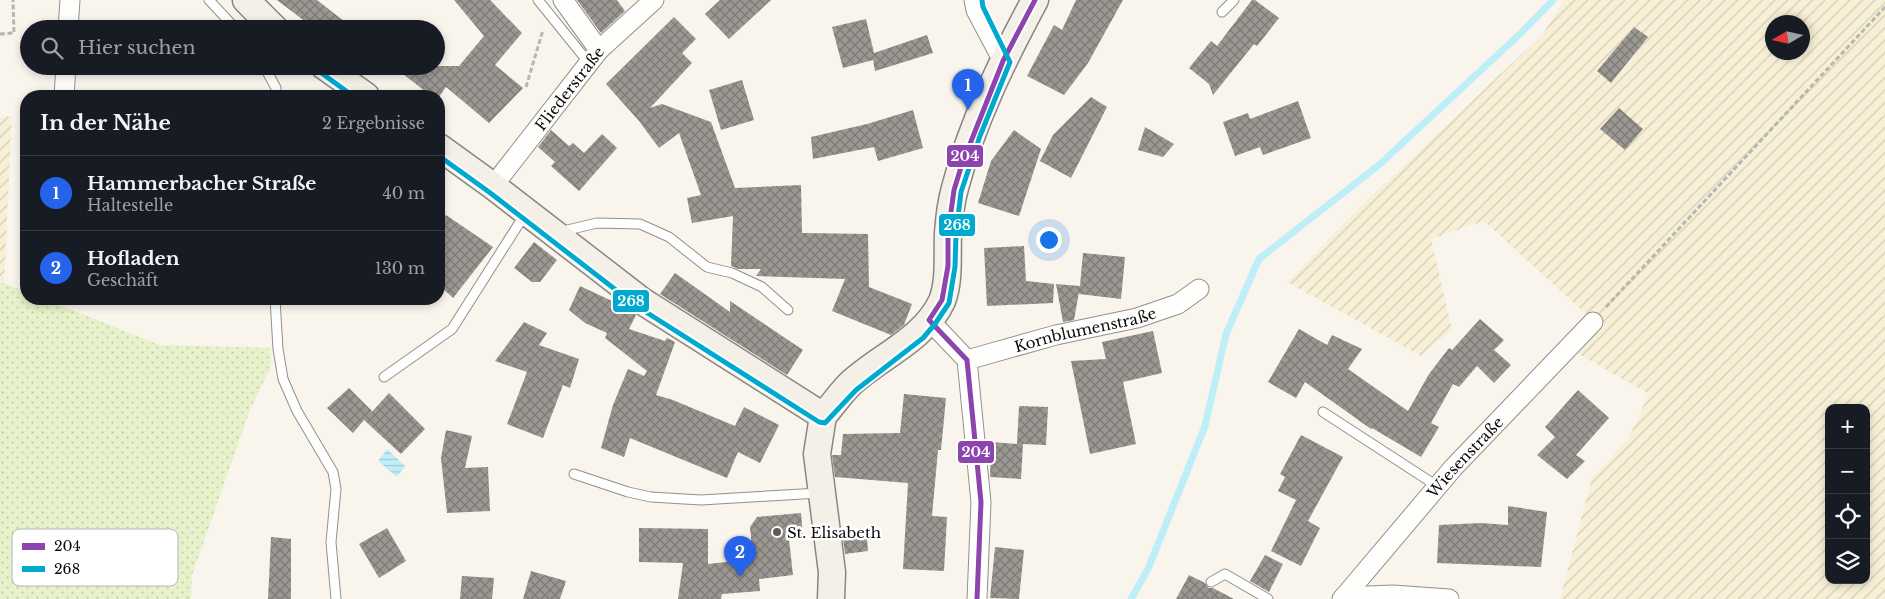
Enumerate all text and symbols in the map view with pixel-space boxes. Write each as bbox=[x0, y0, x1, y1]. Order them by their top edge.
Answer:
north arrow bbox=[1765, 15, 1810, 60]
search box bbox=[20, 20, 445, 75]
icon: search bbox=[38, 34, 66, 62]
text: Hier suchen bbox=[78, 36, 196, 59]
street label: Fliederstraße bbox=[531, 42, 608, 134]
pin: 1 bbox=[952, 69, 984, 110]
text: In der Nähe bbox=[40, 110, 171, 136]
text: 2 Ergebnisse bbox=[322, 113, 425, 133]
line badge: 204 bbox=[946, 144, 984, 168]
text: 204 bbox=[951, 147, 979, 165]
text: Hammerbacher Straße bbox=[87, 172, 316, 195]
text: 1 bbox=[53, 183, 59, 203]
text: 40 m bbox=[382, 183, 425, 203]
text: Haltestelle bbox=[87, 195, 173, 215]
line badge: 268 bbox=[938, 213, 976, 237]
text: 268 bbox=[943, 216, 971, 234]
your location bbox=[1036, 227, 1062, 253]
text: Hofladen bbox=[87, 247, 180, 270]
text: 2 bbox=[51, 258, 61, 278]
text: 130 m bbox=[375, 258, 425, 278]
text: Geschäft bbox=[87, 270, 158, 290]
line badge: 268 bbox=[612, 289, 650, 313]
text: 268 bbox=[617, 292, 645, 310]
street label: Kornblumenstraße bbox=[1012, 303, 1158, 356]
map controls bbox=[1825, 404, 1870, 584]
button: + bbox=[1825, 404, 1870, 449]
street label: Wiesenstraße bbox=[1422, 412, 1507, 502]
line badge: 204 bbox=[957, 440, 995, 464]
text: 204 bbox=[962, 443, 990, 461]
button: − bbox=[1825, 449, 1870, 494]
button: locate bbox=[1825, 494, 1870, 539]
place label: St. Elisabeth bbox=[787, 523, 881, 542]
marker: St. Elisabeth bbox=[771, 526, 783, 538]
legend bbox=[12, 529, 178, 586]
pin: 2 bbox=[724, 536, 756, 577]
text: 204 bbox=[54, 537, 81, 555]
button: layers bbox=[1825, 539, 1870, 584]
text: 268 bbox=[54, 560, 80, 578]

